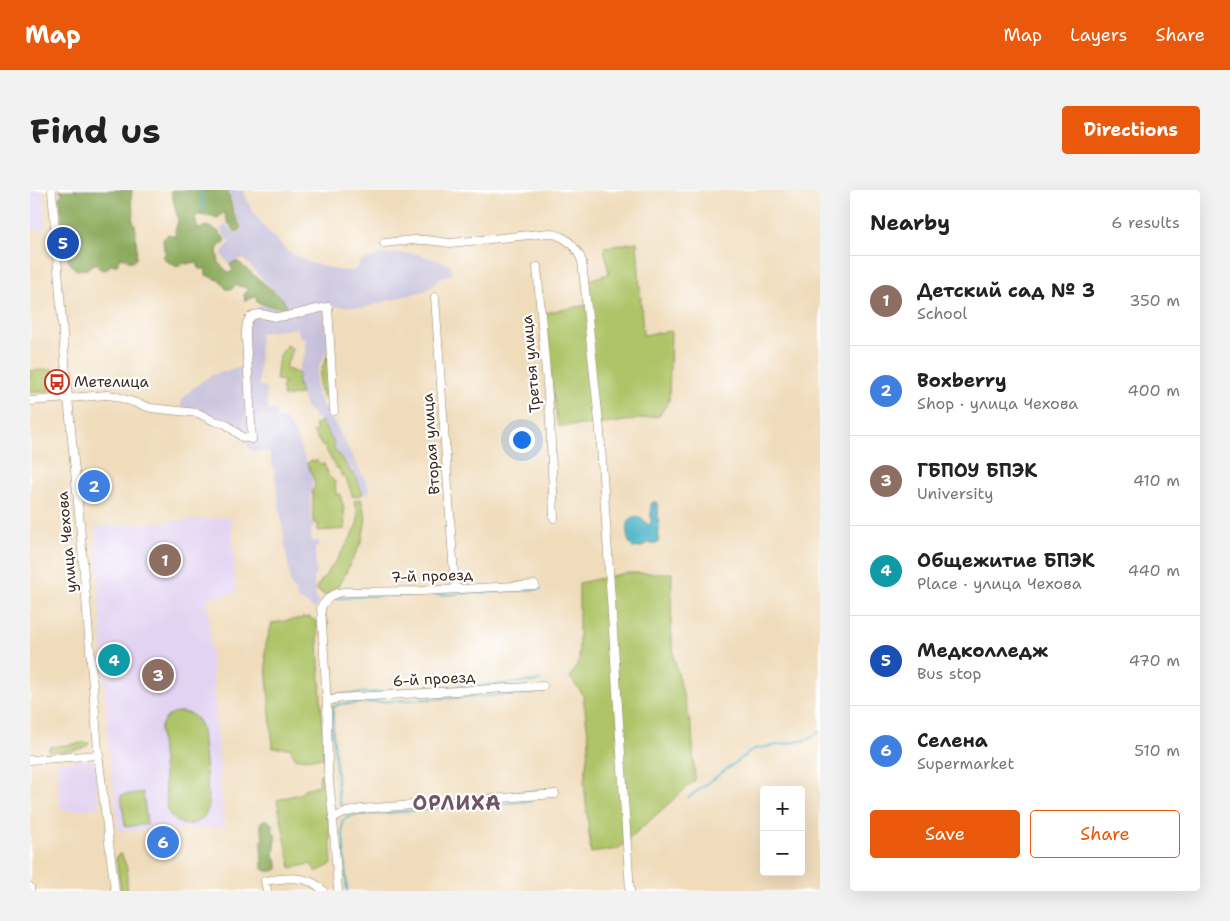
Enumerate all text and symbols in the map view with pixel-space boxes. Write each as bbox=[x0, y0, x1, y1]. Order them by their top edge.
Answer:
text: Map bbox=[25, 19, 81, 51]
text: Map bbox=[1004, 23, 1042, 47]
text: Layers bbox=[1070, 23, 1127, 47]
text: Share bbox=[1155, 23, 1205, 47]
button: Directions bbox=[1062, 106, 1200, 154]
text: Find us bbox=[30, 107, 161, 154]
text: Nearby bbox=[870, 209, 950, 237]
text: 6 results bbox=[1111, 212, 1180, 233]
pin: 5 bbox=[47, 224, 79, 262]
text: Детский сад № 3 bbox=[917, 278, 1095, 303]
text: 1 bbox=[882, 290, 890, 311]
text: 350 m bbox=[1129, 290, 1180, 311]
text: School bbox=[917, 303, 967, 324]
street label: Третья улица bbox=[517, 314, 545, 414]
text: Boxberry bbox=[917, 368, 1007, 393]
bus stop icon: Метелица bbox=[44, 369, 70, 395]
place label: Метелица bbox=[74, 372, 149, 392]
text: 2 bbox=[880, 380, 892, 401]
text: 400 m bbox=[1127, 380, 1180, 401]
street label: Вторая улица bbox=[417, 392, 445, 495]
text: Shop · улица Чехова bbox=[917, 393, 1078, 414]
your location bbox=[509, 427, 535, 453]
text: ГБПОУ БПЭК bbox=[917, 458, 1037, 483]
pin: 2 bbox=[78, 467, 110, 505]
text: 3 bbox=[880, 470, 892, 491]
text: 410 m bbox=[1133, 470, 1180, 491]
text: University bbox=[917, 483, 993, 504]
street label: улица Чехова bbox=[53, 490, 81, 594]
pin: 1 bbox=[149, 541, 181, 579]
text: Общежитие БПЭК bbox=[917, 548, 1095, 573]
text: 4 bbox=[880, 560, 892, 581]
text: 440 m bbox=[1128, 560, 1180, 581]
street label: 7-й проезд bbox=[390, 565, 474, 587]
text: Place · улица Чехова bbox=[917, 573, 1082, 594]
text: Медколледж bbox=[917, 638, 1048, 663]
pin: 4 bbox=[98, 641, 130, 679]
text: 5 bbox=[881, 650, 891, 671]
text: 470 m bbox=[1129, 650, 1180, 671]
pin: 3 bbox=[142, 656, 174, 694]
text: Bus stop bbox=[917, 663, 982, 684]
street label: 6-й проезд bbox=[392, 667, 476, 691]
text: Селена bbox=[917, 728, 988, 753]
text: 6 bbox=[880, 740, 892, 761]
text: 510 m bbox=[1134, 740, 1180, 761]
text: Supermarket bbox=[917, 753, 1014, 774]
map controls bbox=[760, 786, 805, 876]
button: + bbox=[760, 786, 805, 831]
district label: ОРЛИХА bbox=[412, 790, 502, 816]
button: Save bbox=[870, 810, 1020, 858]
button: Share bbox=[1030, 810, 1180, 858]
pin: 6 bbox=[147, 823, 179, 861]
button: − bbox=[760, 831, 805, 876]

